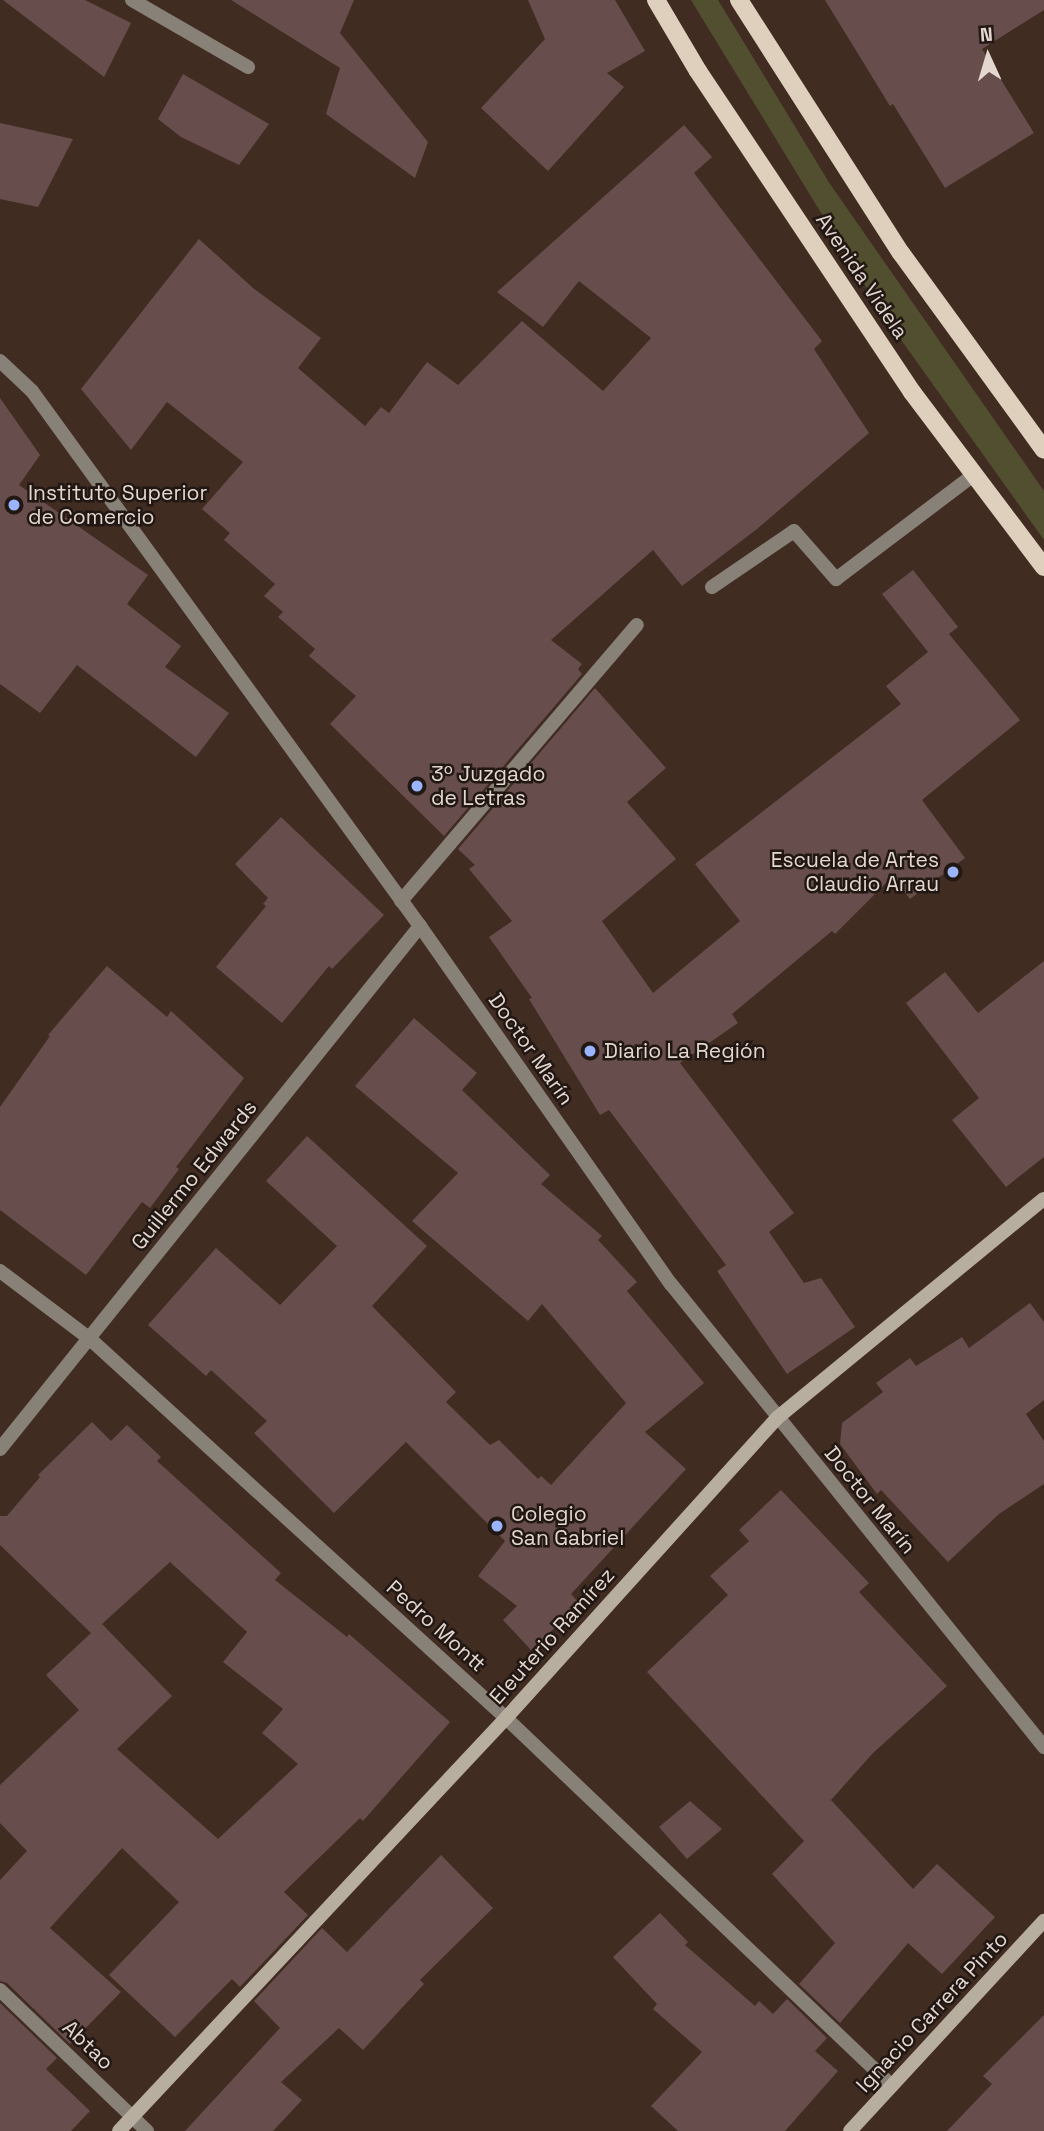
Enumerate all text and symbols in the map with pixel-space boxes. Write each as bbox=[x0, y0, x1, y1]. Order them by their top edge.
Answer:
north arrow bbox=[953, 21, 1023, 91]
text: N bbox=[979, 22, 994, 47]
street label: Avenida Videla bbox=[811, 208, 913, 344]
place label: Instituto Superior de Comercio bbox=[28, 480, 207, 530]
marker: Instituto Superior de Comercio bbox=[6, 497, 22, 513]
place label: 3º Juzgado de Letras bbox=[431, 761, 545, 811]
marker: 3º Juzgado de Letras bbox=[409, 778, 425, 794]
place label: Escuela de Artes Claudio Arrau bbox=[770, 847, 939, 897]
marker: Escuela de Artes Claudio Arrau bbox=[945, 864, 961, 880]
street label: Doctor Marín bbox=[483, 988, 579, 1110]
place label: Diario La Región bbox=[604, 1038, 766, 1064]
marker: Diario La Región bbox=[582, 1043, 598, 1059]
street label: Guillermo Edwards bbox=[126, 1095, 262, 1255]
street label: Doctor Marín bbox=[819, 1441, 921, 1559]
place label: Colegio San Gabriel bbox=[511, 1501, 624, 1551]
marker: Colegio San Gabriel bbox=[489, 1518, 505, 1534]
street label: Eleuterio Ramírez bbox=[484, 1563, 620, 1709]
street label: Pedro Montt bbox=[381, 1575, 491, 1677]
street label: Ignacio Carrera Pinto bbox=[851, 1926, 1013, 2098]
street label: Abtao bbox=[57, 2015, 119, 2075]

